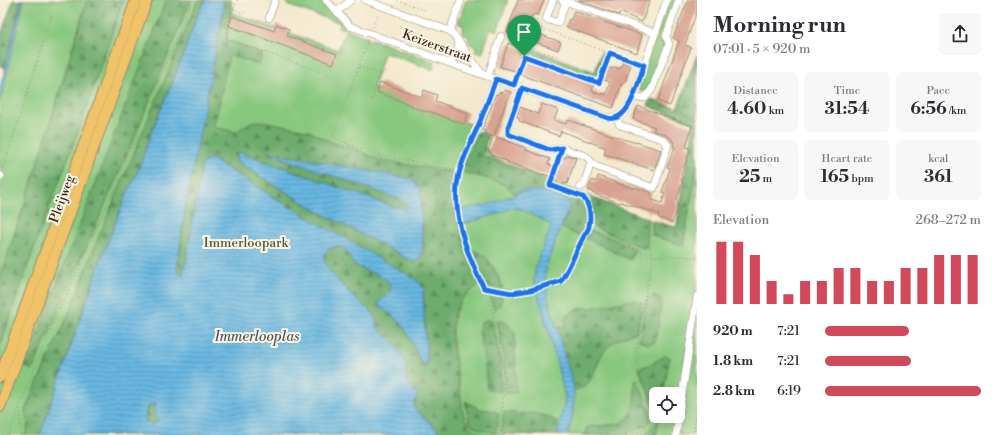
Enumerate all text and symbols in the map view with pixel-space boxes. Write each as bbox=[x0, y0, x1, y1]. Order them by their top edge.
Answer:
text: Morning run bbox=[713, 12, 846, 39]
button: share bbox=[939, 13, 981, 55]
pin bbox=[507, 15, 541, 56]
icon: arrive bbox=[513, 21, 535, 43]
street label: Keizerstraat bbox=[400, 26, 474, 66]
text: 07:01 · 5 × 920 m bbox=[713, 41, 810, 57]
text: Distance bbox=[733, 84, 778, 98]
text: Time bbox=[834, 84, 860, 98]
text: Pace bbox=[927, 84, 950, 98]
text: 4.60 bbox=[727, 98, 766, 120]
text: 31:54 bbox=[825, 98, 869, 120]
text: 6:56 bbox=[910, 98, 947, 120]
text: km bbox=[766, 104, 784, 118]
text: /km bbox=[947, 104, 967, 118]
text: Elevation bbox=[732, 152, 779, 166]
text: Heart rate bbox=[822, 152, 872, 166]
text: kcal bbox=[928, 152, 948, 166]
text: 25 bbox=[739, 166, 760, 188]
text: 165 bbox=[820, 166, 849, 188]
text: 361 bbox=[924, 166, 953, 188]
text: m bbox=[760, 172, 772, 186]
text: bpm bbox=[849, 172, 874, 186]
street label: Pleijweg bbox=[46, 173, 78, 225]
text: Elevation bbox=[713, 212, 769, 228]
text: 268–272 m bbox=[916, 212, 981, 228]
park label: Immerloopark bbox=[204, 235, 289, 251]
text: 920 m bbox=[713, 323, 753, 339]
text: 7:21 bbox=[777, 323, 800, 339]
water label: Immerlooplas bbox=[214, 328, 299, 346]
text: 1.8 km bbox=[713, 353, 753, 369]
text: 7:21 bbox=[777, 353, 800, 369]
text: 2.8 km bbox=[713, 383, 755, 399]
text: 6:19 bbox=[777, 383, 801, 399]
map controls bbox=[649, 387, 685, 423]
button: locate bbox=[649, 387, 685, 423]

